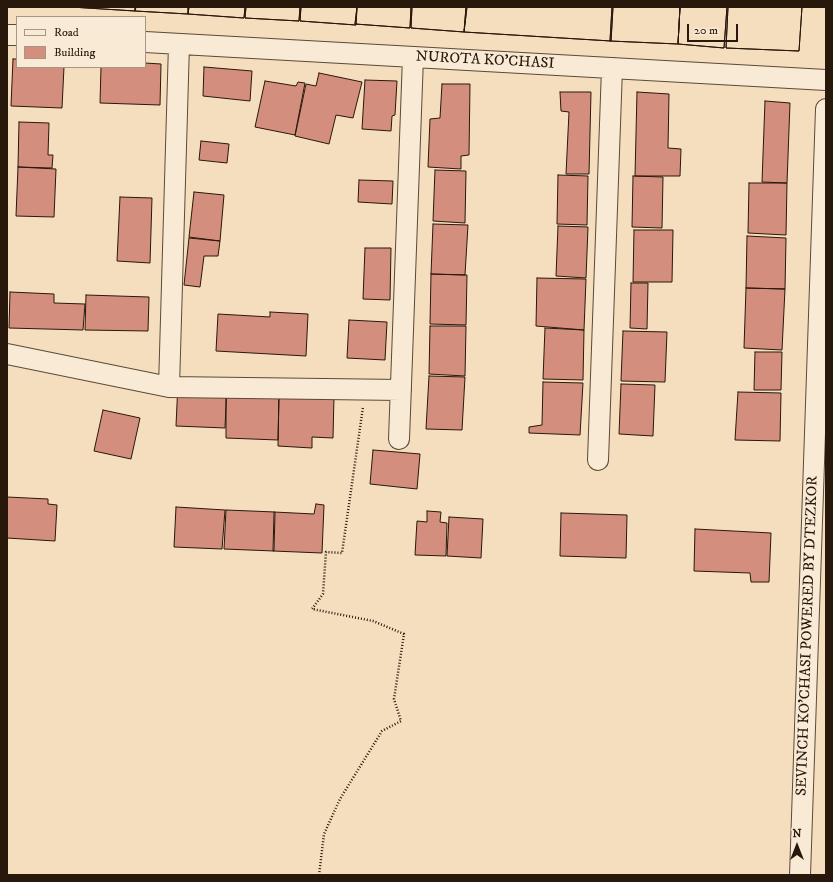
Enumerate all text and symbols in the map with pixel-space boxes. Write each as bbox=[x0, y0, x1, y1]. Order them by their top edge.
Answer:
legend bbox=[16, 16, 146, 68]
scale bar bbox=[689, 16, 740, 42]
text: 20 m bbox=[694, 23, 718, 38]
text: Road bbox=[54, 25, 79, 40]
text: Building bbox=[54, 45, 95, 60]
street label: NUROTA KO'CHASI bbox=[415, 48, 555, 74]
street label: SEVINCH KO'CHASI POWERED BY DTEZKOR bbox=[793, 476, 823, 796]
north arrow bbox=[777, 826, 817, 866]
text: N bbox=[792, 827, 802, 841]

